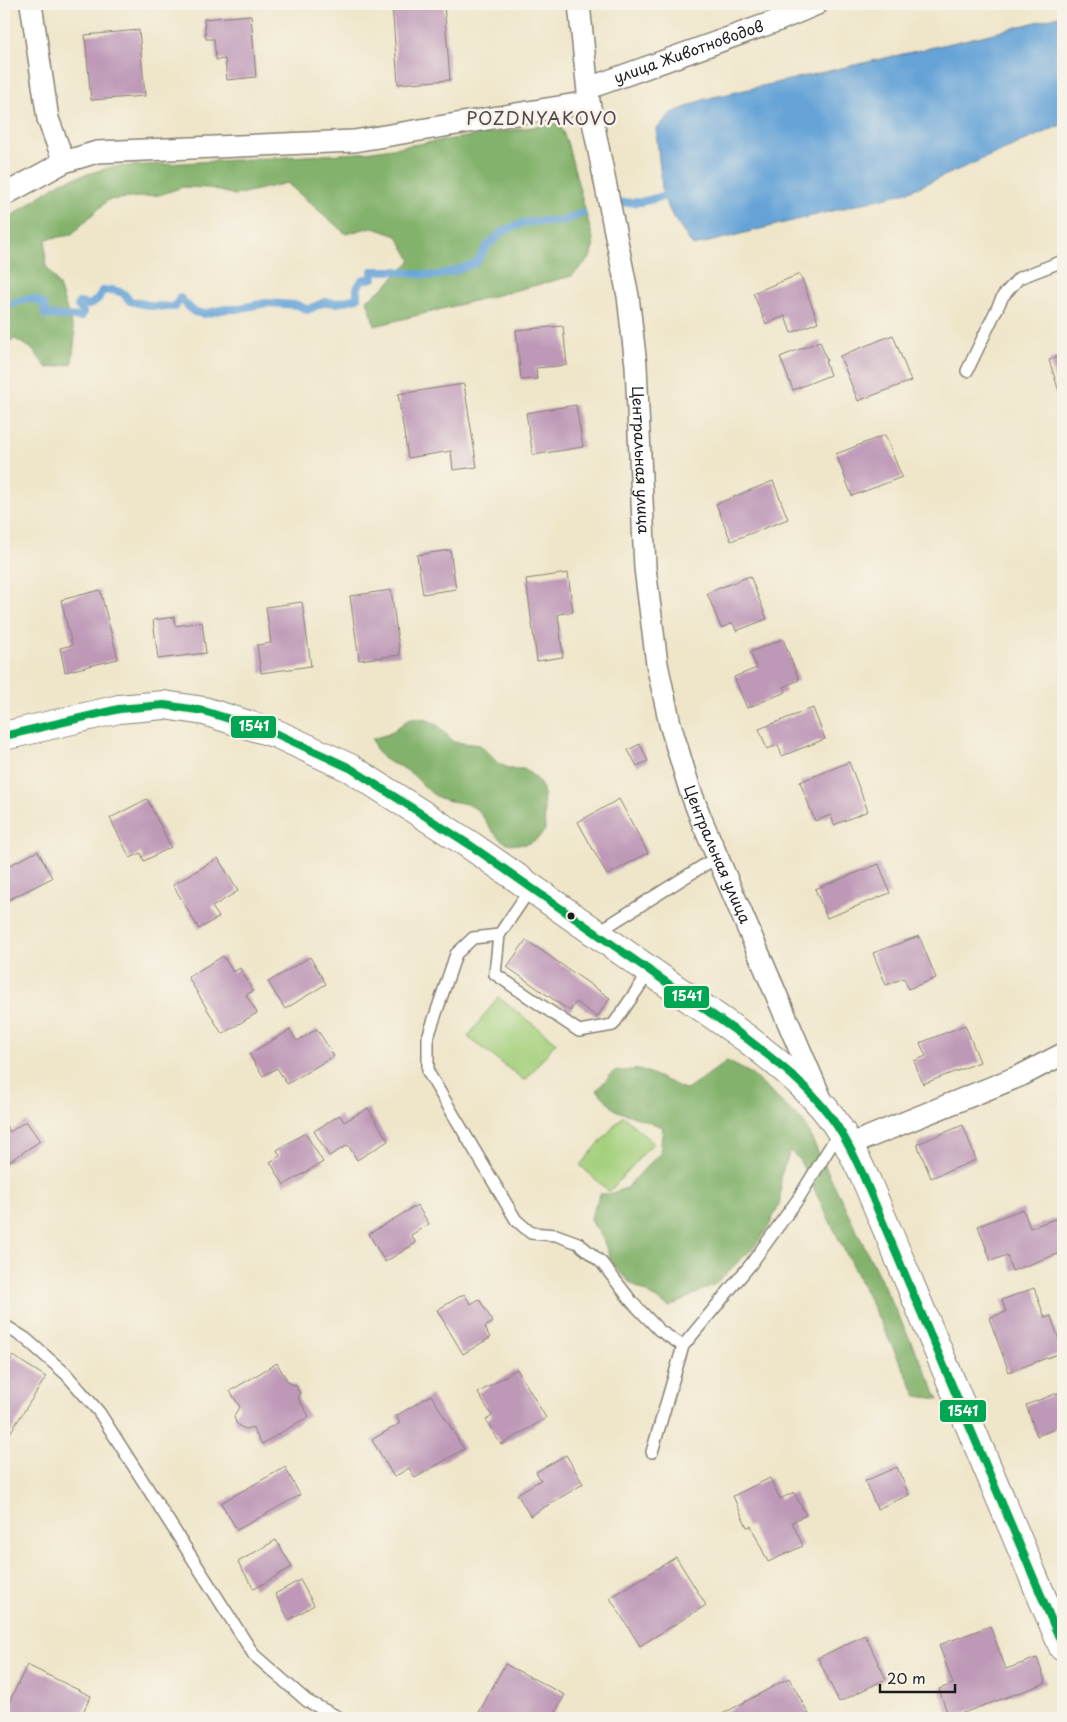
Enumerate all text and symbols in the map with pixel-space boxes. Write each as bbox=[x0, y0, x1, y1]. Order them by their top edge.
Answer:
street label: улица Животноводов bbox=[610, 13, 766, 88]
district label: POZDNYAKOVO bbox=[466, 104, 618, 131]
street label: Центральная улица bbox=[627, 386, 657, 535]
line badge: 1541 bbox=[230, 715, 277, 739]
text: 1541 bbox=[239, 715, 269, 736]
street label: Центральная улица bbox=[679, 781, 758, 927]
unlabelled marker bbox=[566, 911, 576, 921]
line badge: 1541 bbox=[663, 985, 710, 1009]
text: 1541 bbox=[672, 985, 702, 1006]
line badge: 1541 bbox=[939, 1399, 987, 1423]
text: 1541 bbox=[948, 1400, 978, 1421]
scale bar bbox=[880, 1662, 954, 1694]
text: 20 m bbox=[887, 1666, 926, 1689]

